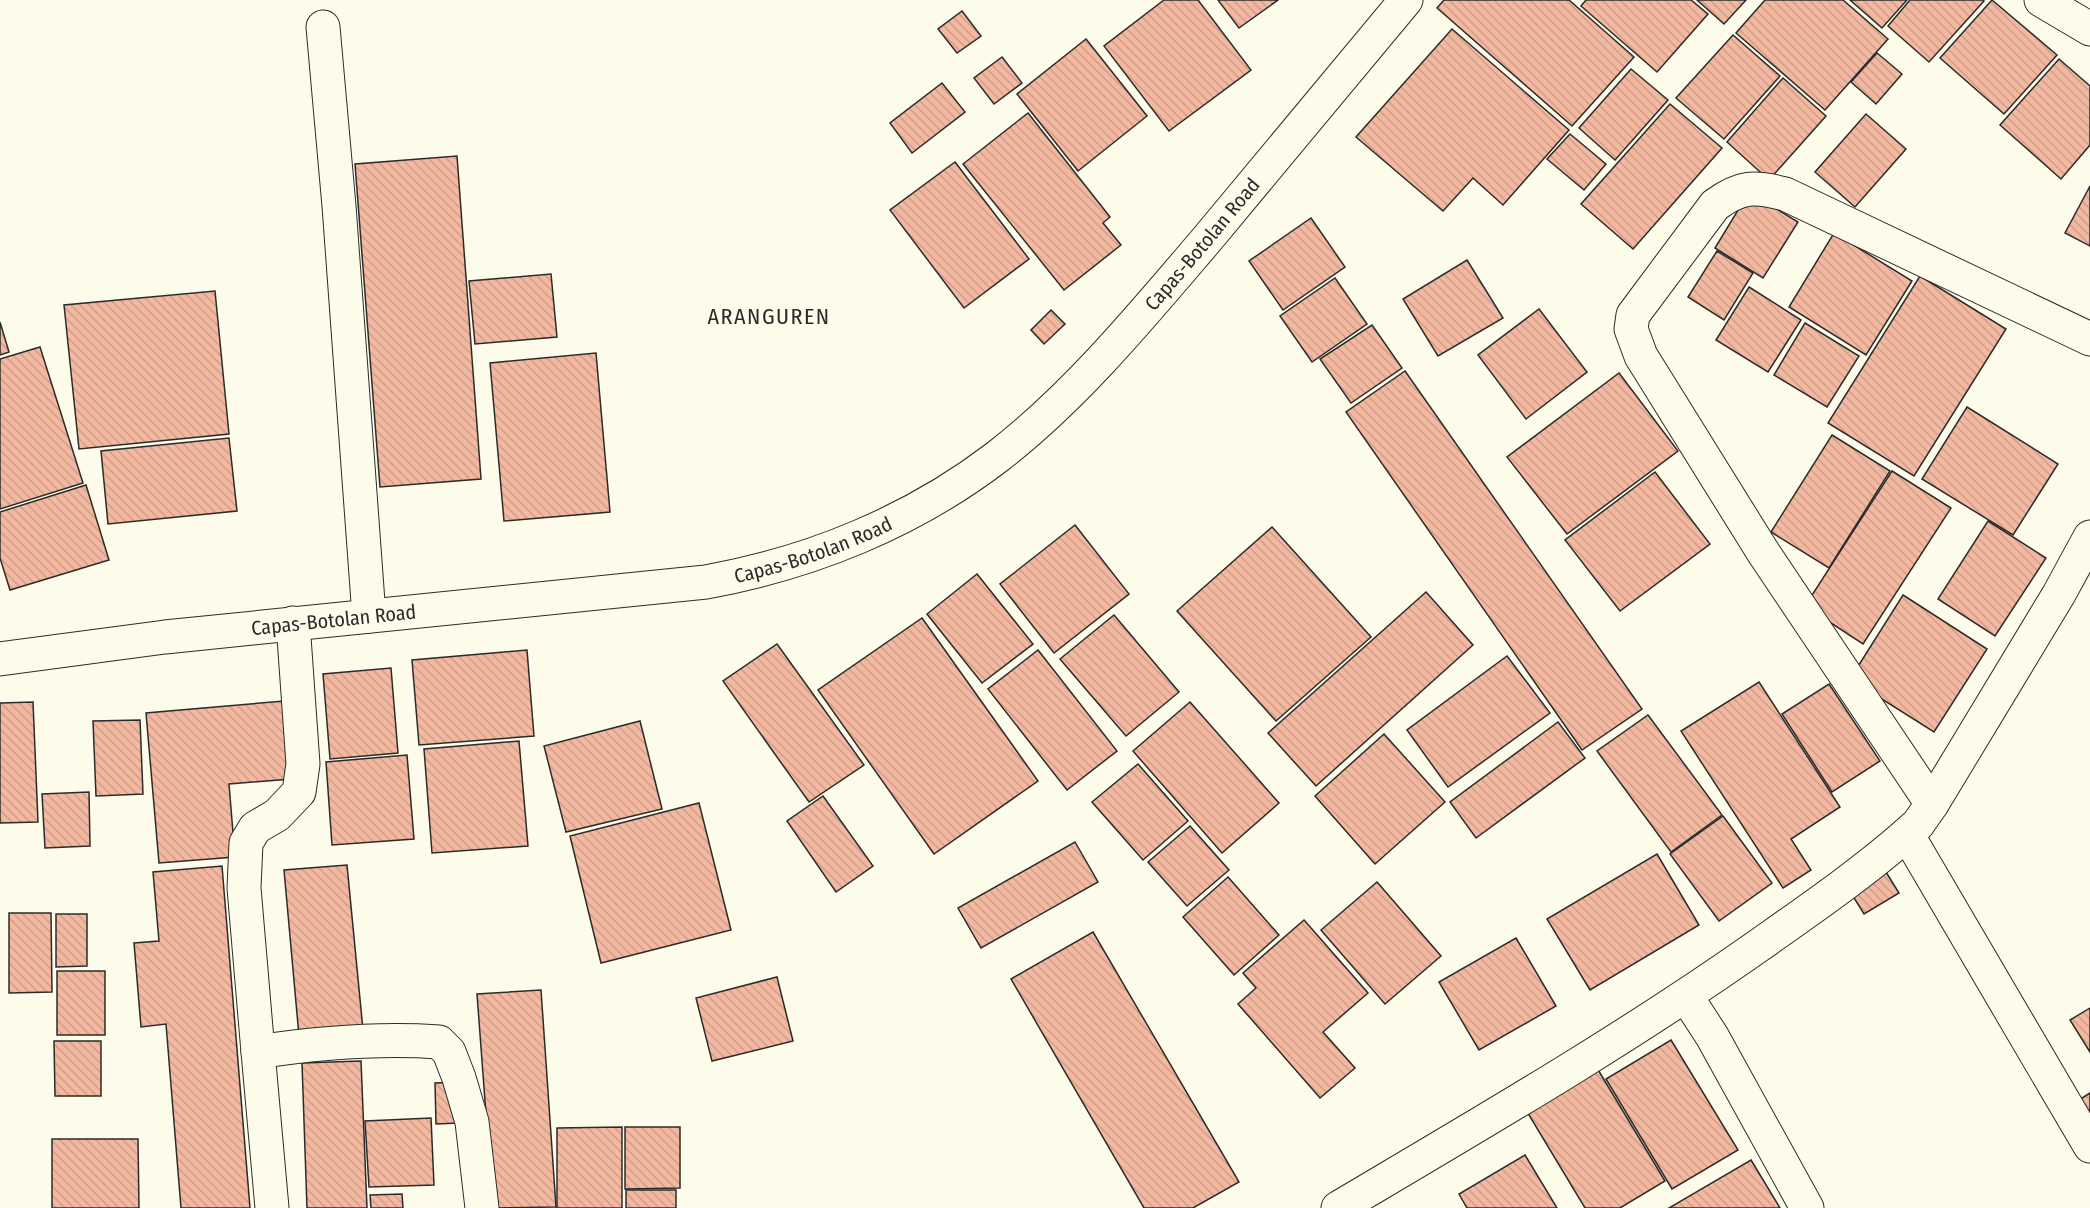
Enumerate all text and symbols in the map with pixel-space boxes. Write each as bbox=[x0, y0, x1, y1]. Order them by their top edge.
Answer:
street label: Capas-Botolan Road bbox=[1140, 173, 1265, 315]
district label: ARANGUREN bbox=[707, 303, 831, 330]
street label: Capas-Botolan Road bbox=[732, 512, 896, 588]
street label: Capas-Botolan Road bbox=[250, 600, 417, 640]

